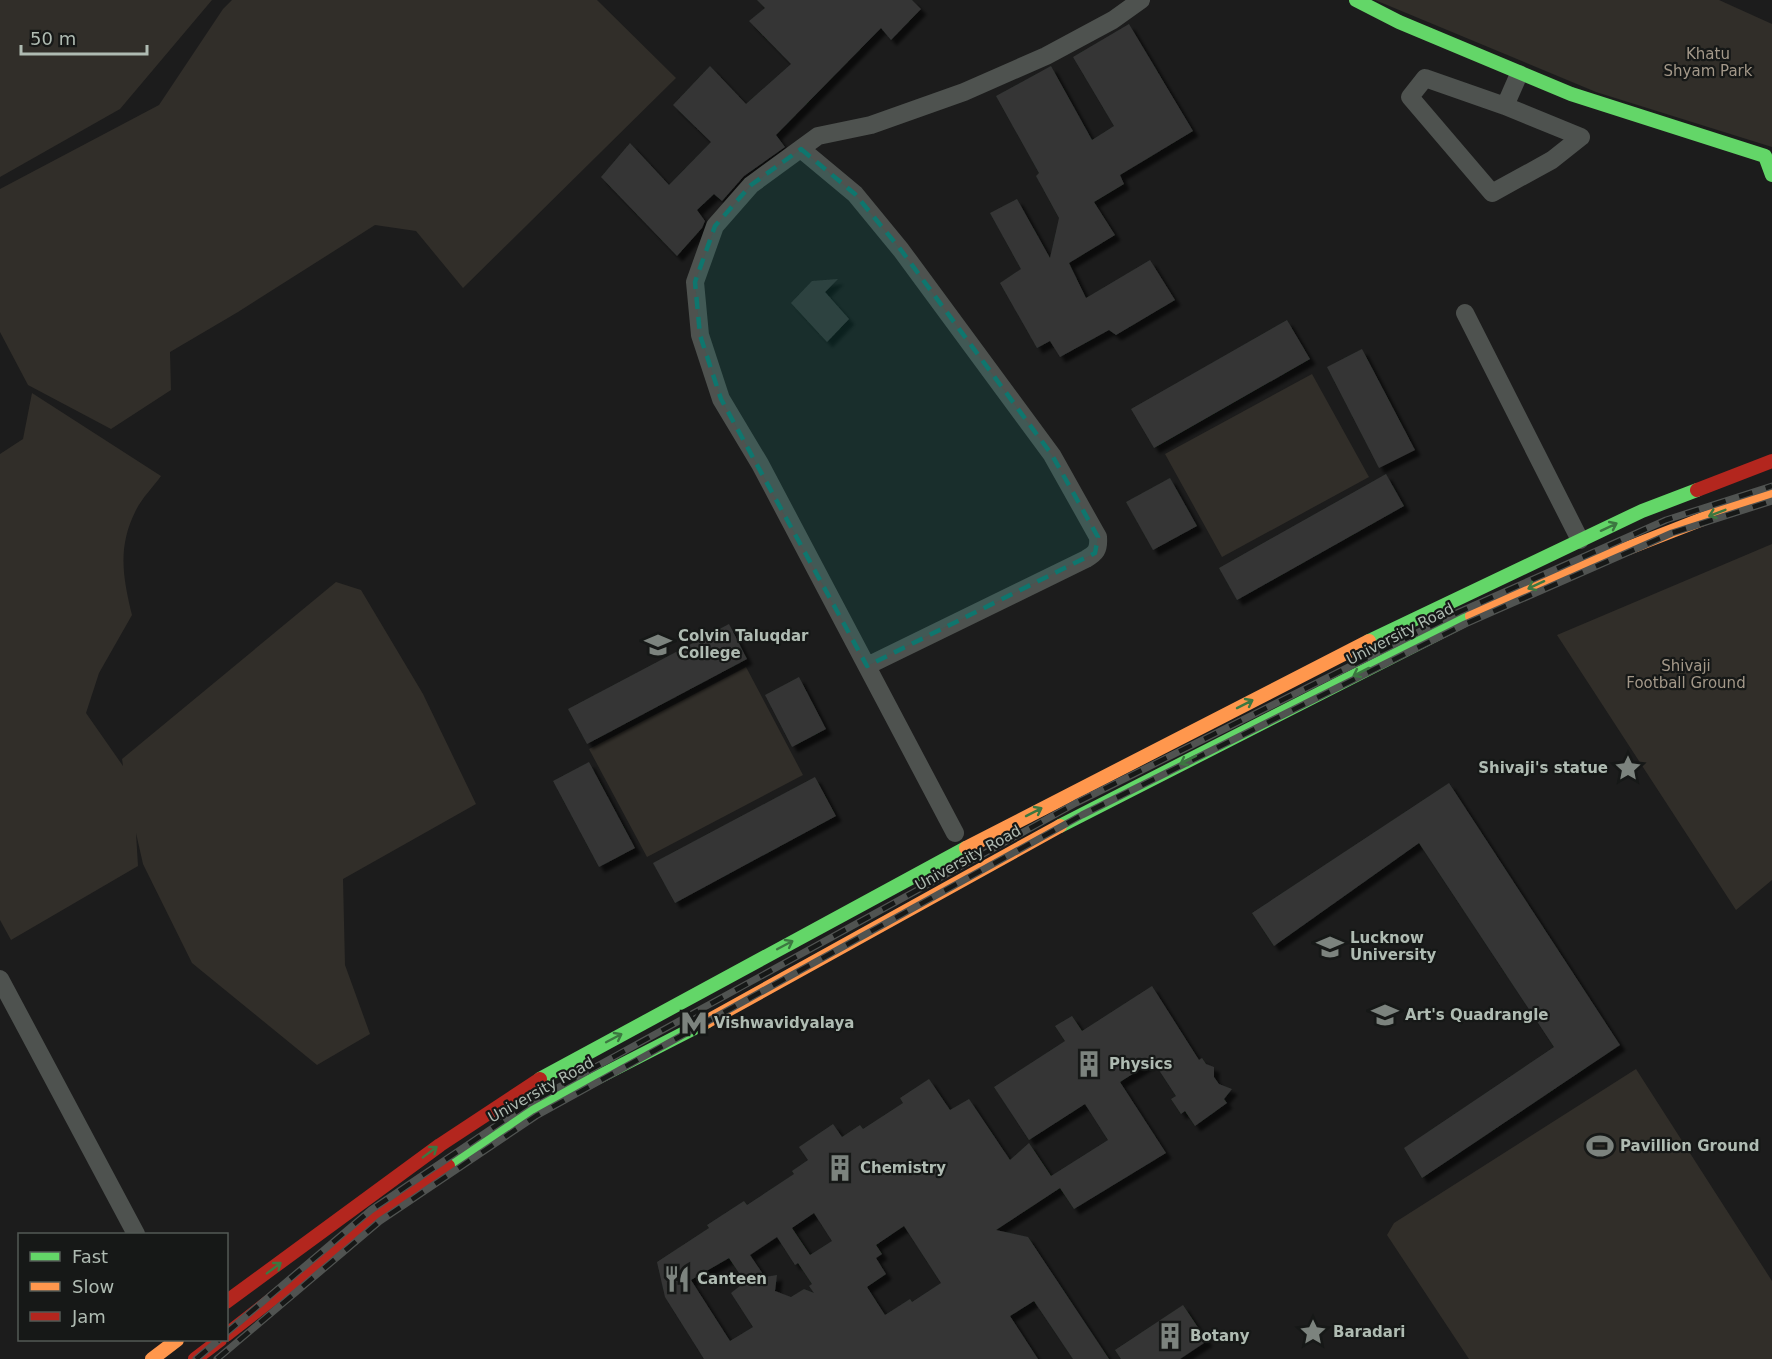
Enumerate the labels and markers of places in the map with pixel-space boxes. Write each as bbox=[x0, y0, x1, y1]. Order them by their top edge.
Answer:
place label: Colvin Taluqdar College bbox=[678, 627, 809, 662]
school or university icon: Colvin Taluqdar College bbox=[643, 630, 673, 660]
place icon: Shivaji's statue bbox=[1613, 753, 1643, 783]
place label: Shivaji's statue bbox=[1478, 759, 1608, 777]
place label: Lucknow University bbox=[1350, 929, 1437, 964]
school or university icon: Lucknow University bbox=[1315, 932, 1345, 962]
school or university icon: Art's Quadrangle bbox=[1370, 1000, 1400, 1030]
place label: Art's Quadrangle bbox=[1405, 1006, 1548, 1024]
metro station icon: Vishwavidyalaya bbox=[679, 1008, 709, 1038]
place label: Vishwavidyalaya bbox=[714, 1014, 854, 1032]
building icon: Physics bbox=[1074, 1049, 1104, 1079]
place label: Physics bbox=[1109, 1055, 1172, 1073]
sports icon: Pavillion Ground bbox=[1585, 1131, 1615, 1161]
place label: Pavillion Ground bbox=[1620, 1137, 1759, 1155]
building icon: Chemistry bbox=[825, 1153, 855, 1183]
place label: Chemistry bbox=[860, 1159, 946, 1177]
restaurant icon: Canteen bbox=[662, 1264, 692, 1294]
place label: Canteen bbox=[697, 1270, 767, 1288]
place icon: Baradari bbox=[1298, 1317, 1328, 1347]
building icon: Botany bbox=[1155, 1321, 1185, 1351]
place label: Baradari bbox=[1333, 1323, 1405, 1341]
place label: Botany bbox=[1190, 1327, 1250, 1345]

